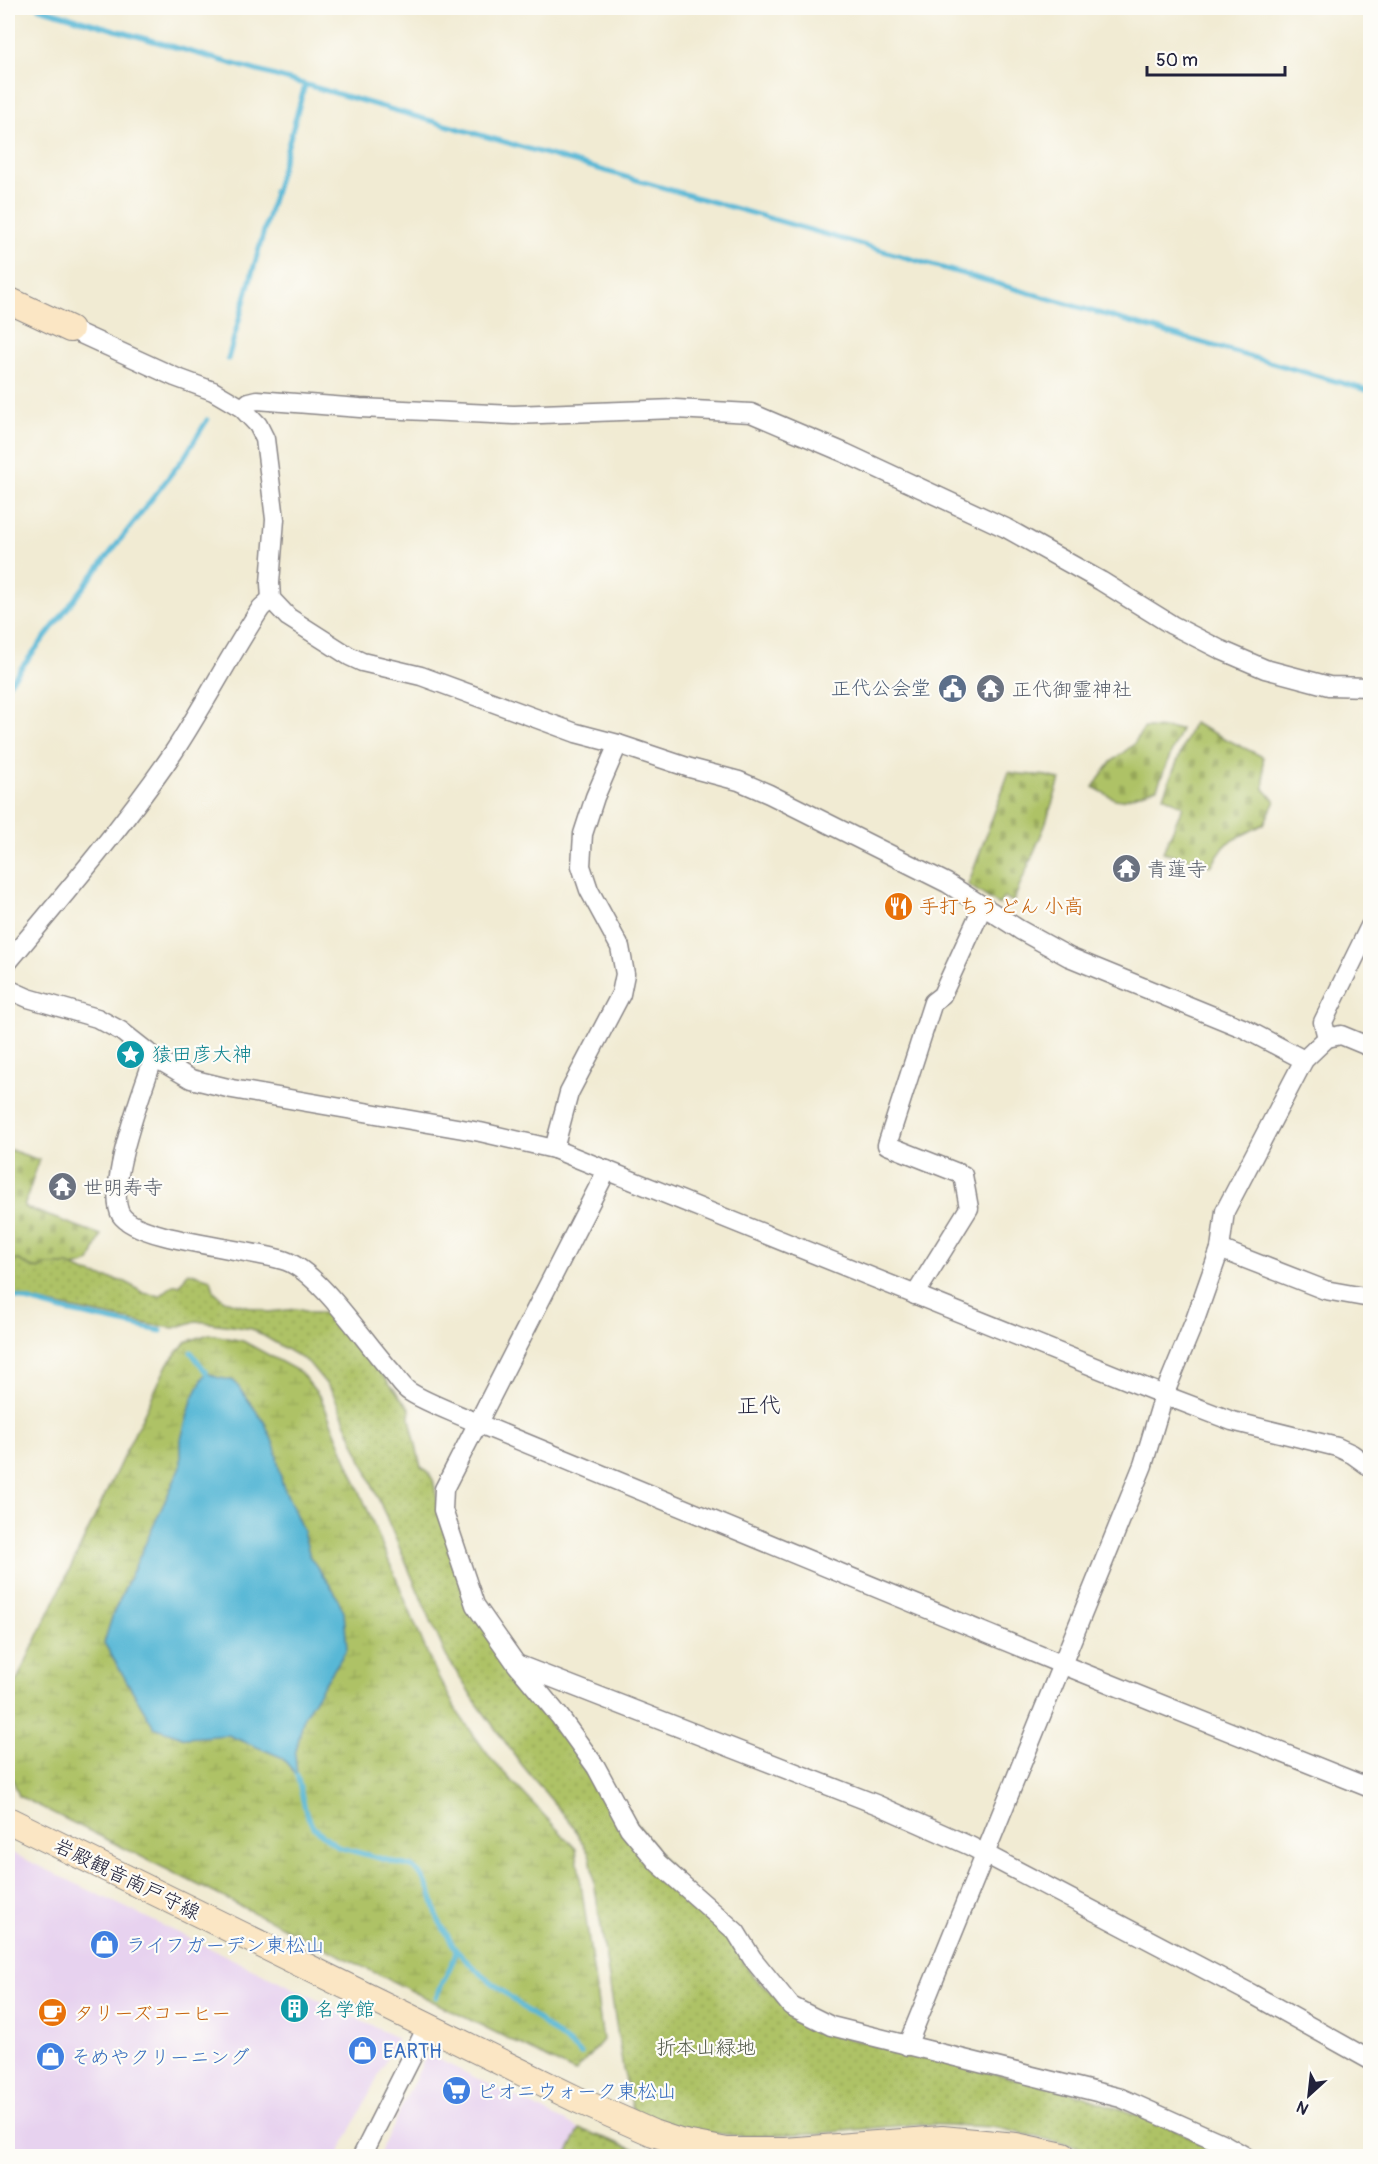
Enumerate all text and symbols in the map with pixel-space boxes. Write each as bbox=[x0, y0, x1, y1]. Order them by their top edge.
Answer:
scale bar bbox=[1147, 39, 1285, 77]
text: 50 m bbox=[1156, 49, 1198, 72]
public building icon: 正代公会堂 bbox=[936, 672, 968, 704]
temple icon: 正代御霊神社 bbox=[975, 673, 1007, 705]
place label: 正代公会堂 bbox=[831, 676, 931, 701]
place label: 正代御霊神社 bbox=[1012, 677, 1132, 702]
temple icon: 青蓮寺 bbox=[1110, 853, 1142, 885]
place label: 青蓮寺 bbox=[1147, 857, 1207, 882]
restaurant icon: 手打ちうどん 小高 bbox=[882, 890, 914, 922]
place label: 手打ちうどん 小高 bbox=[919, 894, 1084, 919]
place icon: 猿田彦大神 bbox=[115, 1038, 147, 1070]
place label: 猿田彦大神 bbox=[152, 1042, 252, 1067]
temple icon: 世明寿寺 bbox=[46, 1171, 78, 1203]
place label: 世明寿寺 bbox=[83, 1175, 163, 1200]
district label: 正代 bbox=[737, 1392, 781, 1420]
street label: 岩殿観音南戸守線 bbox=[50, 1833, 204, 1925]
shop icon: ライフガーデン東松山 bbox=[89, 1929, 121, 1961]
place label: ライフガーデン東松山 bbox=[126, 1933, 325, 1958]
building icon: 名学館 bbox=[278, 1993, 310, 2025]
cafe icon: タリーズコーヒー bbox=[37, 1997, 69, 2029]
place label: 名学館 bbox=[315, 1997, 375, 2022]
place label: タリーズコーヒー bbox=[74, 2001, 231, 2026]
shop icon: EARTH bbox=[346, 2035, 378, 2067]
park label: 折本山緑地 bbox=[656, 2035, 756, 2060]
place label: EARTH bbox=[383, 2039, 442, 2064]
shop icon: そめやクリーニング bbox=[34, 2041, 66, 2073]
place label: そめやクリーニング bbox=[71, 2045, 250, 2070]
north arrow bbox=[1279, 2065, 1339, 2125]
supermarket icon: ピオニウォーク東松山 bbox=[440, 2075, 472, 2107]
place label: ピオニウォーク東松山 bbox=[477, 2079, 677, 2104]
text: N bbox=[1293, 2096, 1312, 2119]

